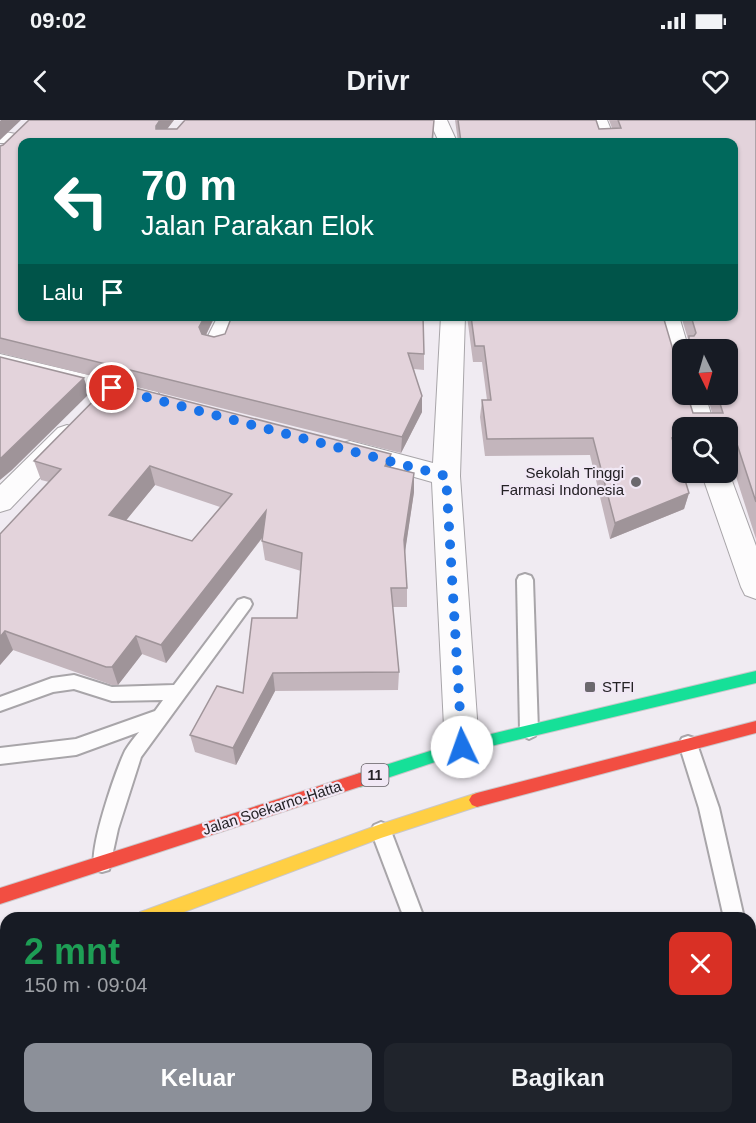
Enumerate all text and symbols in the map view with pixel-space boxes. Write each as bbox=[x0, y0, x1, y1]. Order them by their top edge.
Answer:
text: 09:02 bbox=[30, 8, 86, 33]
icon: back bbox=[24, 65, 57, 98]
icon: heart bbox=[699, 65, 732, 98]
text: Drivr bbox=[346, 66, 410, 96]
icon: left bbox=[42, 162, 120, 240]
text: 70 m bbox=[141, 162, 237, 209]
text: Jalan Parakan Elok bbox=[141, 211, 374, 241]
icon: arrive bbox=[96, 276, 129, 309]
text: Lalu bbox=[42, 280, 84, 305]
north arrow bbox=[672, 339, 738, 405]
map controls bbox=[672, 339, 738, 483]
pin bbox=[86, 362, 137, 413]
icon: arrive bbox=[95, 371, 128, 404]
button: search bbox=[672, 417, 738, 483]
place label: Sekolah Tinggi Farmasi Indonesia bbox=[501, 464, 625, 498]
marker: Sekolah Tinggi Farmasi Indonesia bbox=[629, 475, 643, 489]
place label: STFI bbox=[602, 678, 635, 695]
marker: STFI bbox=[583, 680, 597, 694]
position arrow bbox=[430, 715, 494, 779]
road number: 11 bbox=[362, 764, 388, 786]
street label: Jalan Soekarno-Hatta bbox=[200, 777, 344, 838]
text: 2 mnt bbox=[24, 931, 120, 972]
button: close bbox=[669, 932, 732, 995]
text: 150 m · 09:04 bbox=[24, 974, 147, 996]
button: Keluar bbox=[24, 1043, 372, 1112]
button: Bagikan bbox=[384, 1043, 732, 1112]

